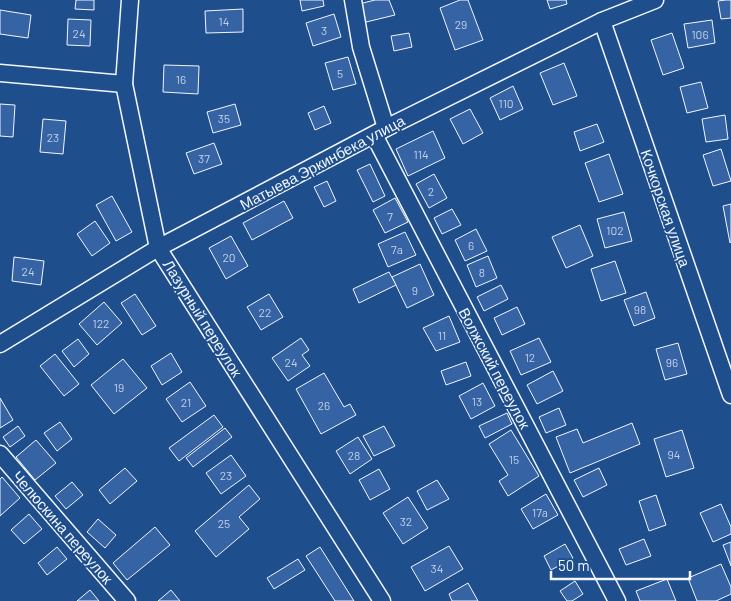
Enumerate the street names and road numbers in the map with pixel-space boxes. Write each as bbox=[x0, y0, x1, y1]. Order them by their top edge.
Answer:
street label: Матыева Эркинбека улица bbox=[236, 110, 408, 213]
street label: Кочкорская улица bbox=[637, 147, 695, 270]
street label: Лазурный переулок bbox=[160, 256, 247, 380]
street label: Волжский переулок bbox=[455, 304, 535, 432]
street label: Челюскина переулок bbox=[9, 467, 117, 588]

